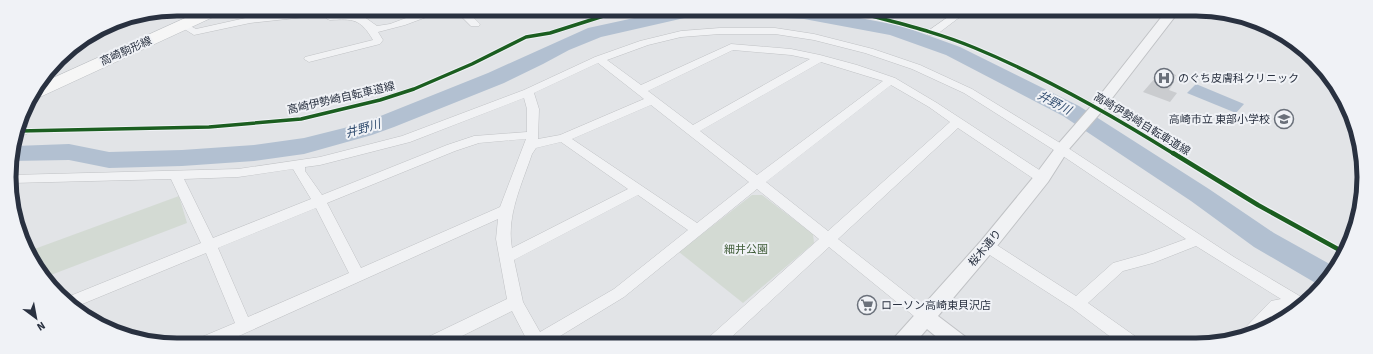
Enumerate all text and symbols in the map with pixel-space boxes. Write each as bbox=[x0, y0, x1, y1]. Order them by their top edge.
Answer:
street label: 高崎駒形線 bbox=[98, 33, 154, 69]
hospital icon: のぐち皮膚科クリニック bbox=[1153, 67, 1175, 89]
place label: のぐち皮膚科クリニック bbox=[1178, 71, 1299, 86]
street label: 高崎伊勢崎自転車道線 bbox=[286, 78, 396, 118]
water label: 井野川 bbox=[1034, 87, 1076, 120]
street label: 高崎伊勢崎自転車道線 bbox=[1091, 89, 1193, 159]
school or university icon: 高崎市立 東部小学校 bbox=[1273, 108, 1295, 130]
place label: 高崎市立 東部小学校 bbox=[1169, 112, 1270, 127]
water label: 井野川 bbox=[343, 115, 385, 142]
street label: 桜木通り bbox=[965, 226, 1005, 270]
park label: 細井公園 bbox=[724, 242, 768, 257]
supermarket icon: ローソン高崎東貝沢店 bbox=[856, 294, 878, 316]
north arrow bbox=[16, 298, 56, 338]
place label: ローソン高崎東貝沢店 bbox=[881, 298, 991, 313]
text: N bbox=[34, 318, 48, 334]

